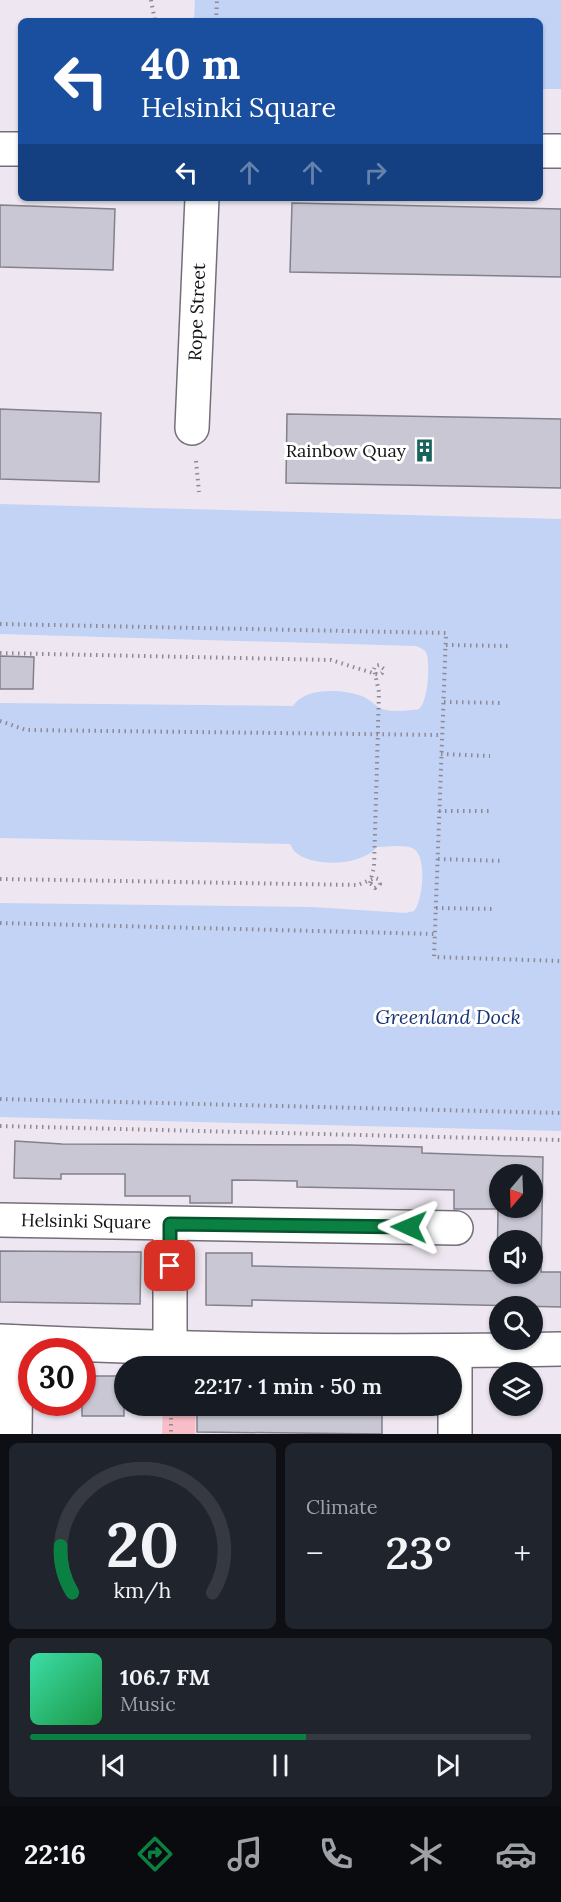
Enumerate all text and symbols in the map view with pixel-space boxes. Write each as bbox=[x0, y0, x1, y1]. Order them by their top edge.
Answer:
text: 40 m bbox=[141, 37, 240, 91]
icon: left bbox=[42, 42, 120, 120]
text: Helsinki Square bbox=[141, 90, 336, 124]
icon: left bbox=[170, 156, 203, 189]
icon: ahead bbox=[233, 156, 266, 189]
icon: ahead bbox=[296, 156, 329, 189]
icon: right bbox=[359, 156, 392, 189]
street label: Rope Street bbox=[183, 263, 210, 362]
building icon: Rainbow Quay bbox=[411, 438, 437, 464]
place label: Rainbow Quay bbox=[286, 439, 406, 462]
water label: Greenland Dock bbox=[375, 1004, 521, 1029]
north arrow bbox=[489, 1164, 543, 1218]
map controls bbox=[489, 1164, 543, 1416]
position arrow bbox=[377, 1195, 441, 1259]
street label: Helsinki Square bbox=[21, 1208, 152, 1234]
button: sound bbox=[489, 1230, 543, 1284]
pin bbox=[144, 1240, 195, 1291]
icon: arrive bbox=[153, 1249, 186, 1282]
button: search bbox=[489, 1296, 543, 1350]
speed limit sign: 30 bbox=[18, 1338, 96, 1416]
button: layers bbox=[489, 1362, 543, 1416]
text: 22:17 · 1 min · 50 m bbox=[194, 1372, 382, 1400]
text: Climate bbox=[306, 1494, 378, 1519]
text: 20 bbox=[106, 1504, 179, 1584]
text: 23° bbox=[385, 1524, 452, 1581]
text: − bbox=[306, 1532, 324, 1574]
text: + bbox=[513, 1532, 531, 1574]
text: km/h bbox=[114, 1576, 172, 1604]
text: 106.7 FM bbox=[120, 1663, 210, 1691]
text: Music bbox=[120, 1691, 176, 1716]
icon: previous bbox=[97, 1749, 130, 1782]
icon: pause bbox=[264, 1749, 297, 1782]
icon: next bbox=[431, 1749, 464, 1782]
icon: directions bbox=[134, 1833, 176, 1875]
icon: music bbox=[224, 1833, 266, 1875]
icon: phone bbox=[315, 1833, 357, 1875]
icon: climate bbox=[405, 1833, 447, 1875]
icon: car bbox=[495, 1833, 537, 1875]
text: 22:16 bbox=[24, 1837, 86, 1871]

